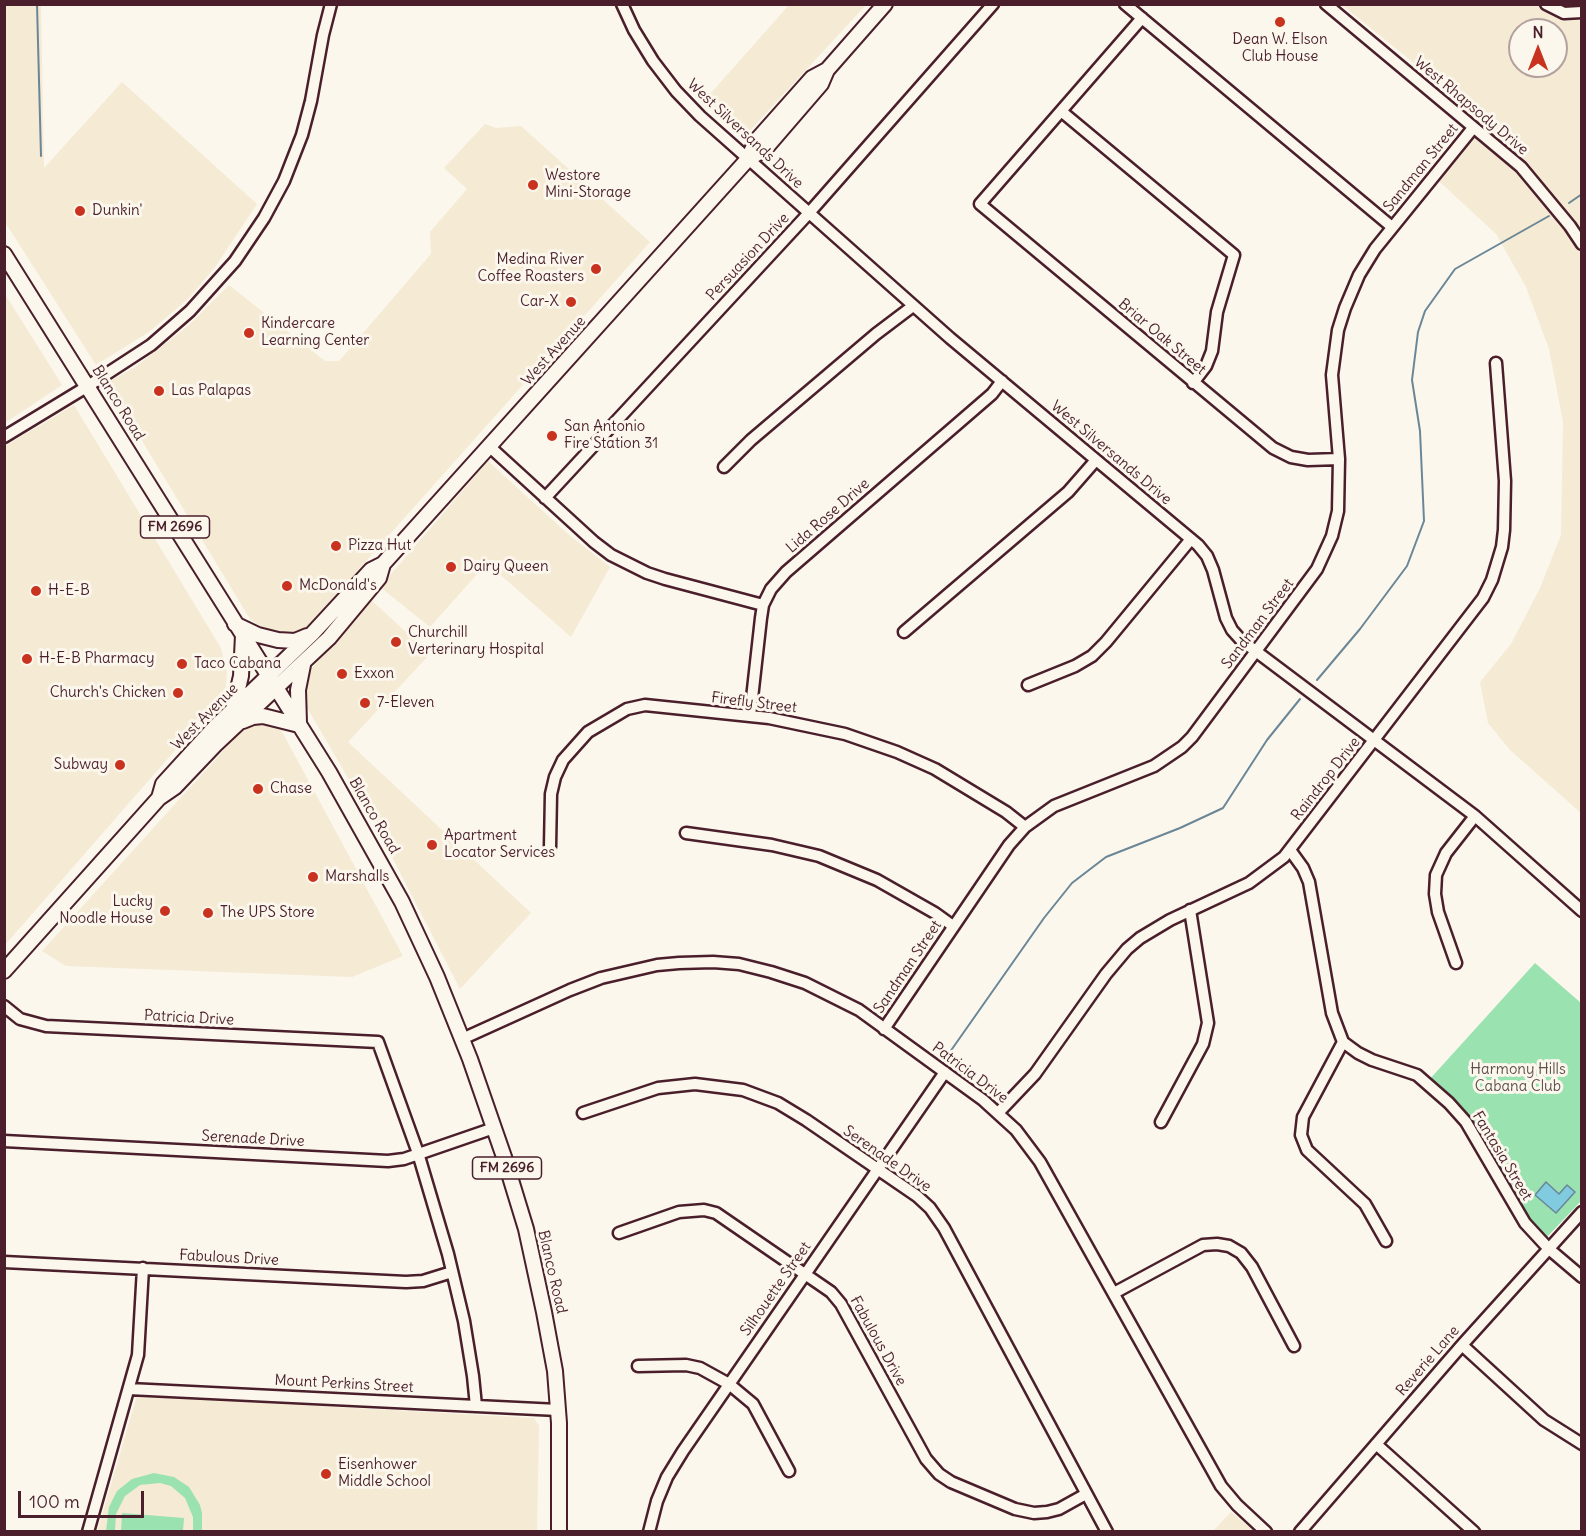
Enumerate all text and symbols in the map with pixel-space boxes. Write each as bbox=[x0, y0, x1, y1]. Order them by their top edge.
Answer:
marker: Dean W. Elson Club House bbox=[1273, 15, 1287, 29]
north arrow bbox=[1508, 18, 1568, 78]
text: N bbox=[1532, 22, 1544, 42]
place label: Dean W. Elson Club House bbox=[1232, 31, 1328, 66]
street label: West Rhapsody Drive bbox=[1410, 53, 1532, 159]
street label: West Silversands Drive bbox=[683, 76, 807, 192]
street label: Sandman Street bbox=[1380, 120, 1462, 216]
place label: Westore Mini-Storage bbox=[545, 167, 631, 202]
marker: Westore Mini-Storage bbox=[526, 178, 540, 192]
place label: Dunkin' bbox=[92, 202, 142, 220]
marker: Dunkin' bbox=[73, 204, 87, 218]
street label: Persuasion Drive bbox=[703, 210, 793, 304]
place label: Medina River Coffee Roasters bbox=[478, 251, 584, 286]
marker: Medina River Coffee Roasters bbox=[589, 262, 603, 276]
place label: Car-X bbox=[520, 293, 559, 311]
marker: Car-X bbox=[564, 295, 578, 309]
street label: Briar Oak Street bbox=[1114, 295, 1210, 379]
street label: West Avenue bbox=[518, 313, 590, 389]
place label: Kindercare Learning Center bbox=[261, 315, 369, 350]
marker: Kindercare Learning Center bbox=[242, 326, 256, 340]
street label: Blanco Road bbox=[88, 362, 148, 444]
place label: Las Palapas bbox=[171, 382, 251, 400]
marker: Las Palapas bbox=[152, 384, 166, 398]
street label: West Silversands Drive bbox=[1047, 397, 1175, 509]
place label: San Antonio Fire Station 31 bbox=[564, 418, 658, 453]
marker: San Antonio Fire Station 31 bbox=[545, 429, 559, 443]
street label: Lida Rose Drive bbox=[783, 475, 873, 557]
road number: FM 2696 bbox=[140, 516, 210, 538]
place label: Pizza Hut bbox=[348, 537, 411, 555]
marker: Pizza Hut bbox=[329, 539, 343, 553]
place label: Dairy Queen bbox=[463, 558, 549, 576]
marker: Dairy Queen bbox=[444, 560, 458, 574]
street label: Sandman Street bbox=[1218, 575, 1298, 673]
place label: McDonald's bbox=[299, 577, 377, 595]
marker: McDonald's bbox=[280, 579, 294, 593]
place label: H-E-B bbox=[48, 582, 90, 600]
marker: H-E-B bbox=[29, 584, 43, 598]
place label: Churchill Verterinary Hospital bbox=[408, 624, 544, 659]
marker: Churchill Verterinary Hospital bbox=[389, 635, 403, 649]
place label: H-E-B Pharmacy bbox=[39, 650, 155, 668]
marker: H-E-B Pharmacy bbox=[20, 652, 34, 666]
place label: Taco Cabana bbox=[194, 655, 281, 673]
marker: Taco Cabana bbox=[175, 657, 189, 671]
place label: Exxon bbox=[354, 665, 394, 683]
marker: Exxon bbox=[335, 667, 349, 681]
street label: West Avenue bbox=[168, 680, 242, 754]
place label: Church's Chicken bbox=[50, 684, 166, 702]
marker: Church's Chicken bbox=[171, 686, 185, 700]
street label: Firefly Street bbox=[710, 689, 798, 717]
place label: 7-Eleven bbox=[377, 694, 435, 712]
marker: 7-Eleven bbox=[358, 696, 372, 710]
street label: Raindrop Drive bbox=[1288, 734, 1364, 824]
place label: Subway bbox=[54, 756, 108, 774]
marker: Subway bbox=[113, 758, 127, 772]
street label: Blanco Road bbox=[345, 775, 403, 857]
place label: Chase bbox=[270, 780, 312, 798]
marker: Chase bbox=[251, 782, 265, 796]
place label: Apartment Locator Services bbox=[444, 827, 555, 862]
marker: Apartment Locator Services bbox=[425, 838, 439, 852]
place label: Marshalls bbox=[325, 868, 389, 886]
marker: Marshalls bbox=[306, 870, 320, 884]
place label: Lucky Noodle House bbox=[59, 893, 153, 928]
marker: Lucky Noodle House bbox=[158, 904, 172, 918]
place label: The UPS Store bbox=[220, 904, 315, 922]
marker: The UPS Store bbox=[201, 906, 215, 920]
street label: Sandman Street bbox=[870, 917, 946, 1017]
street label: Patricia Drive bbox=[143, 1007, 235, 1029]
street label: Patricia Drive bbox=[929, 1039, 1011, 1107]
park label: Harmony Hills Cabana Club bbox=[1470, 1061, 1566, 1096]
street label: Fantasia Street bbox=[1468, 1108, 1536, 1204]
street label: Serenade Drive bbox=[840, 1122, 934, 1196]
street label: Serenade Drive bbox=[201, 1127, 305, 1151]
road number: FM 2696 bbox=[472, 1157, 542, 1179]
street label: Blanco Road bbox=[534, 1229, 570, 1315]
street label: Silhouette Street bbox=[737, 1239, 815, 1339]
street label: Fabulous Drive bbox=[179, 1246, 279, 1270]
street label: Fabulous Drive bbox=[846, 1293, 910, 1389]
street label: Reverie Lane bbox=[1393, 1322, 1463, 1400]
street label: Mount Perkins Street bbox=[274, 1371, 414, 1397]
place label: Eisenhower Middle School bbox=[338, 1456, 431, 1491]
marker: Eisenhower Middle School bbox=[319, 1467, 333, 1481]
scale bar bbox=[21, 1479, 147, 1517]
text: 100 m bbox=[29, 1490, 80, 1513]

